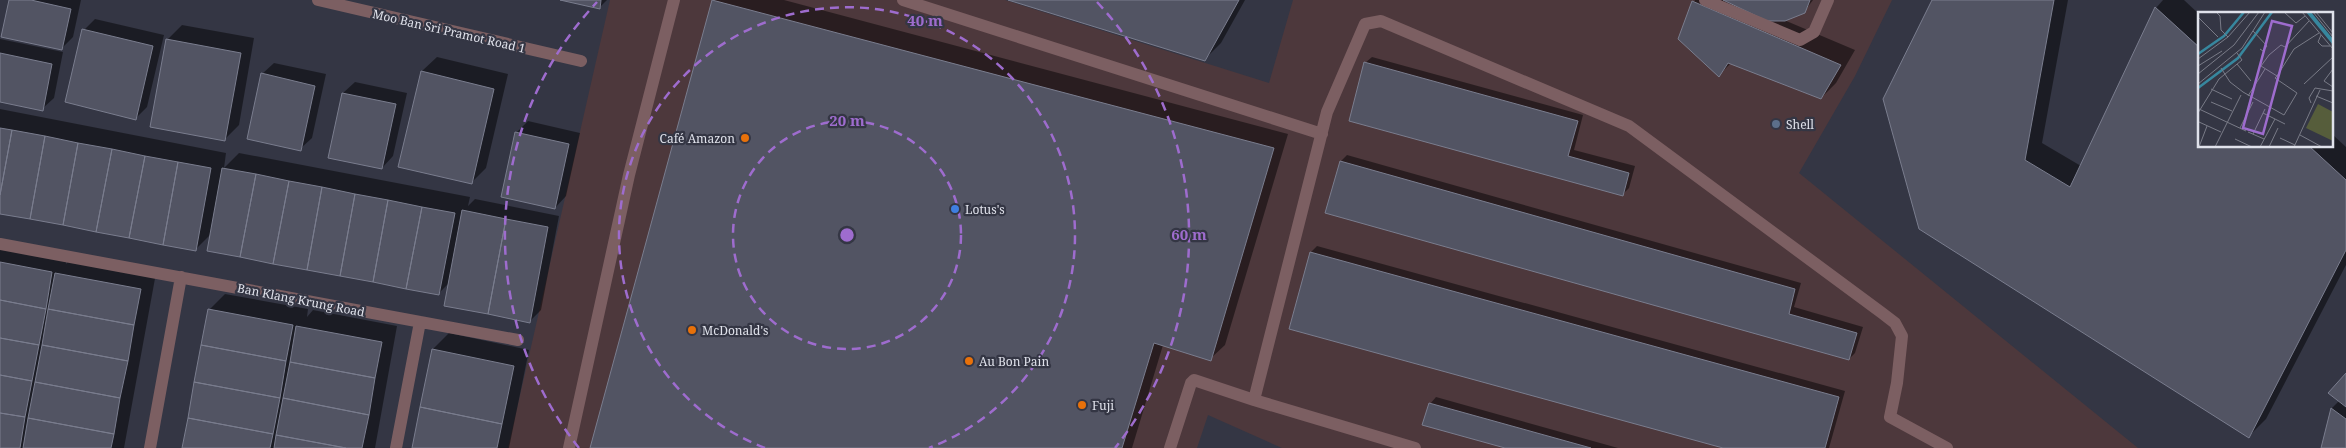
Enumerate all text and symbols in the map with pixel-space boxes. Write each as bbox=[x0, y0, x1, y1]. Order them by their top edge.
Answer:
street label: Moo Ban Sri Pramot Road 1 bbox=[371, 5, 527, 57]
text: 40 m bbox=[907, 10, 943, 30]
inset map bbox=[2198, 12, 2334, 148]
text: 20 m bbox=[829, 110, 865, 130]
place label: Shell bbox=[1786, 116, 1814, 133]
marker: Shell bbox=[1770, 118, 1782, 130]
place label: Café Amazon bbox=[660, 130, 735, 147]
marker: Café Amazon bbox=[739, 132, 751, 144]
place label: Lotus's bbox=[965, 201, 1005, 218]
marker: Lotus's bbox=[949, 203, 961, 215]
text: 60 m bbox=[1171, 224, 1207, 244]
centre of rings bbox=[838, 226, 856, 244]
street label: Ban Klang Krung Road bbox=[236, 279, 367, 321]
place label: McDonald's bbox=[702, 322, 768, 339]
marker: McDonald's bbox=[686, 324, 698, 336]
place label: Au Bon Pain bbox=[979, 353, 1049, 370]
marker: Au Bon Pain bbox=[963, 355, 975, 367]
place label: Fuji bbox=[1092, 397, 1114, 414]
marker: Fuji bbox=[1076, 399, 1088, 411]

